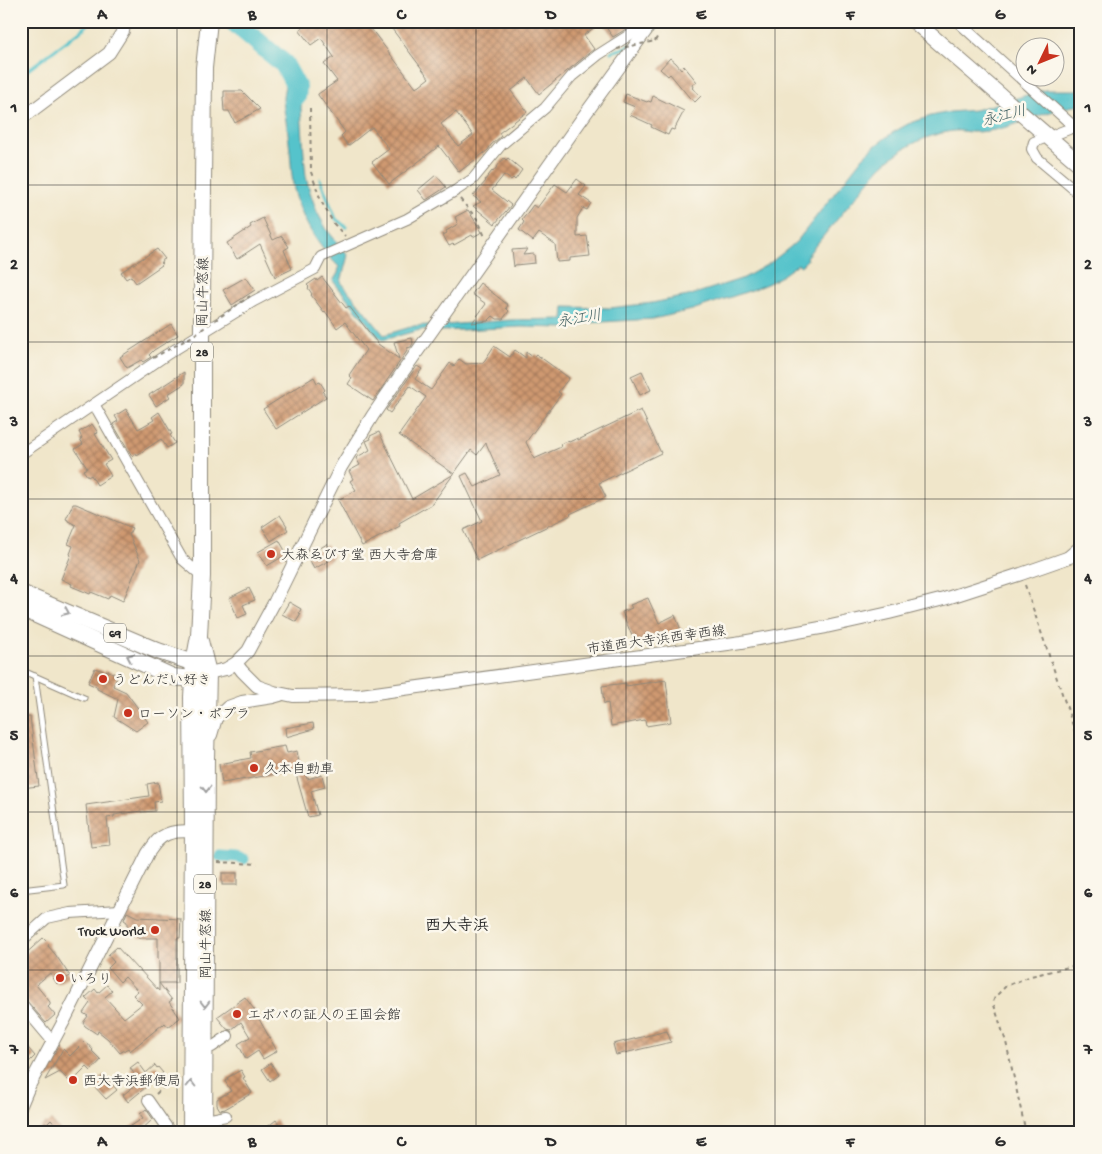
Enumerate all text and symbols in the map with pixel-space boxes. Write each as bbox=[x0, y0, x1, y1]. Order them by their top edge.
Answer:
text: A bbox=[96, 7, 108, 26]
text: B bbox=[247, 7, 257, 26]
text: C bbox=[396, 7, 407, 26]
text: D bbox=[544, 7, 557, 26]
text: E bbox=[696, 7, 707, 26]
text: F bbox=[845, 7, 856, 26]
text: G bbox=[995, 7, 1006, 26]
north arrow bbox=[1014, 38, 1064, 88]
text: N bbox=[1023, 60, 1042, 78]
text: 1 bbox=[10, 100, 17, 119]
text: 1 bbox=[1084, 100, 1091, 119]
water label: 永江川 bbox=[980, 102, 1029, 131]
text: 2 bbox=[10, 257, 18, 276]
street label: 岡山牛窓線 bbox=[195, 257, 214, 327]
text: 2 bbox=[1084, 257, 1092, 276]
water label: 永江川 bbox=[556, 307, 603, 333]
road number: 28 bbox=[191, 342, 213, 362]
text: 3 bbox=[9, 414, 18, 433]
text: 3 bbox=[1083, 414, 1092, 433]
marker: 大森ゑびす堂 西大寺倉庫 bbox=[265, 548, 277, 560]
place label: 大森ゑびす堂 西大寺倉庫 bbox=[281, 548, 438, 565]
text: 4 bbox=[9, 571, 18, 590]
text: 4 bbox=[1083, 571, 1092, 590]
one-way arrow bbox=[61, 606, 70, 616]
street label: 市道西大寺浜西幸西線 bbox=[586, 623, 727, 660]
road number: 69 bbox=[104, 624, 126, 642]
one-way arrow bbox=[126, 653, 135, 664]
marker: うどんだい好き bbox=[97, 673, 109, 685]
place label: うどんだい好き bbox=[113, 673, 211, 690]
marker: ローソン・ポプラ bbox=[122, 707, 134, 719]
place label: ローソン・ポプラ bbox=[138, 707, 250, 724]
text: 5 bbox=[10, 728, 19, 747]
text: 5 bbox=[1084, 728, 1093, 747]
marker: 久本自動車 bbox=[248, 762, 260, 774]
place label: 久本自動車 bbox=[264, 762, 334, 779]
one-way arrow bbox=[201, 786, 211, 793]
road number: 28 bbox=[194, 874, 216, 894]
text: 6 bbox=[10, 885, 19, 904]
text: 6 bbox=[1084, 885, 1093, 904]
street label: 岡山牛窓線 bbox=[199, 909, 216, 979]
district label: 西大寺浜 bbox=[425, 916, 489, 937]
place label: Truck World bbox=[77, 924, 147, 941]
marker: Truck World bbox=[149, 924, 161, 936]
marker: いろり bbox=[54, 972, 66, 984]
place label: いろり bbox=[70, 972, 112, 989]
one-way arrow bbox=[200, 1000, 210, 1008]
marker: エボバの証人の王国会館 bbox=[231, 1008, 243, 1020]
place label: エボバの証人の王国会館 bbox=[247, 1008, 401, 1025]
text: 7 bbox=[9, 1042, 19, 1061]
text: 7 bbox=[1083, 1042, 1093, 1061]
marker: 西大寺浜郵便局 bbox=[67, 1074, 79, 1086]
place label: 西大寺浜郵便局 bbox=[83, 1074, 181, 1091]
one-way arrow bbox=[186, 1080, 197, 1088]
text: A bbox=[96, 1134, 108, 1153]
text: B bbox=[247, 1134, 257, 1153]
text: C bbox=[396, 1134, 407, 1153]
text: D bbox=[544, 1134, 557, 1153]
text: E bbox=[696, 1134, 707, 1153]
text: F bbox=[845, 1134, 856, 1153]
text: G bbox=[995, 1134, 1006, 1153]

